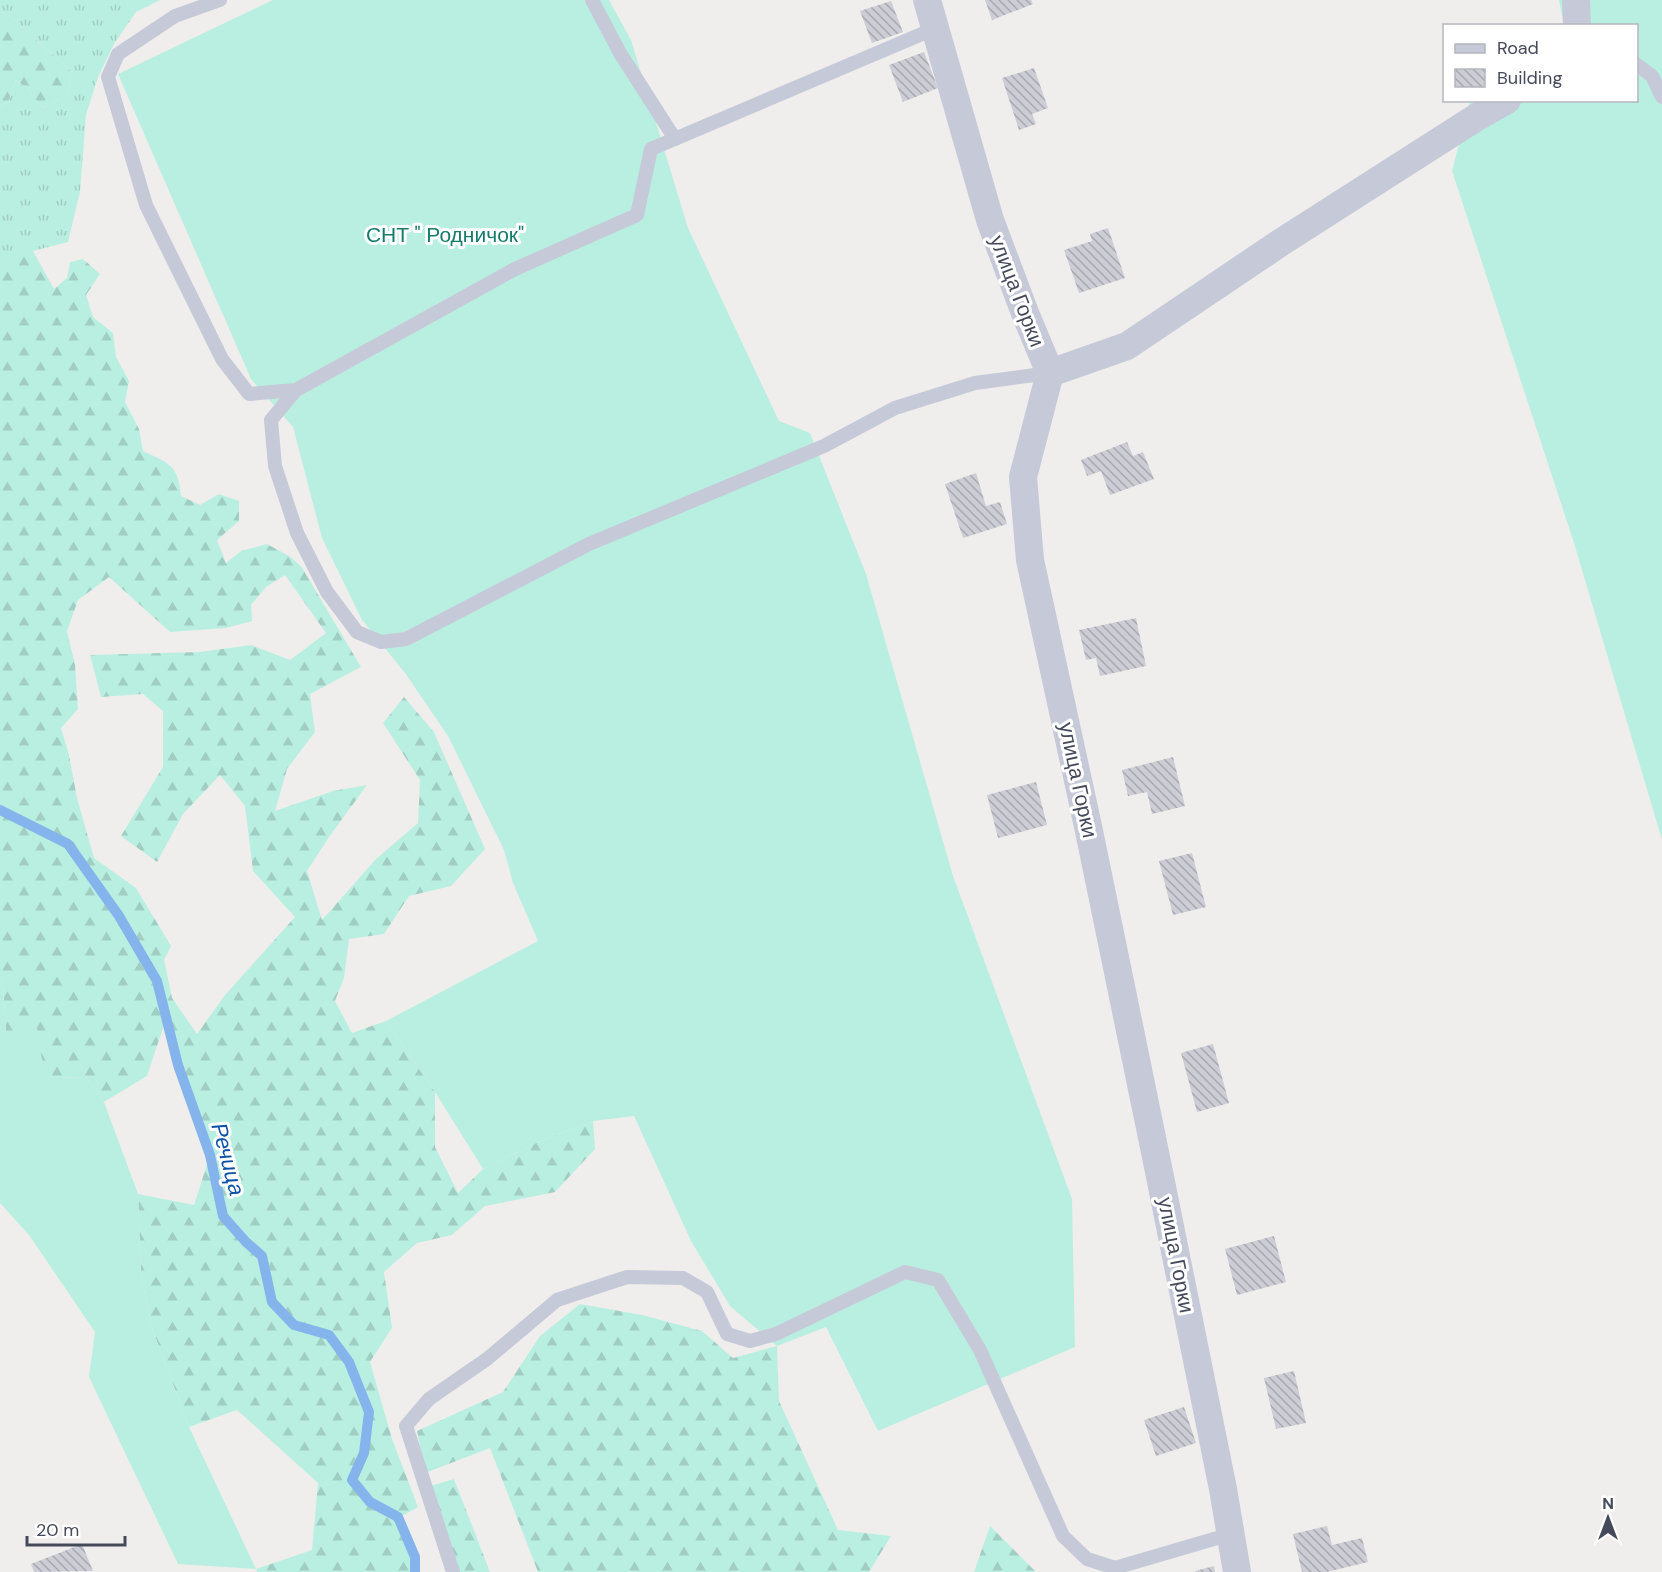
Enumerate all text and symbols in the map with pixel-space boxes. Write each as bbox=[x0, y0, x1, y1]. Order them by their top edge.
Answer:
legend bbox=[1443, 24, 1638, 102]
text: Road bbox=[1497, 36, 1539, 60]
text: Building bbox=[1497, 66, 1562, 90]
park label: СНТ " Родничок" bbox=[366, 221, 524, 249]
street label: улица Горки bbox=[983, 231, 1051, 351]
street label: улица Горки bbox=[1052, 720, 1104, 840]
water label: Речица bbox=[204, 1119, 252, 1199]
street label: улица Горки bbox=[1151, 1195, 1201, 1315]
north arrow bbox=[1578, 1488, 1638, 1548]
text: N bbox=[1602, 1493, 1614, 1514]
scale bar bbox=[27, 1509, 124, 1547]
text: 20 m bbox=[36, 1518, 79, 1542]

